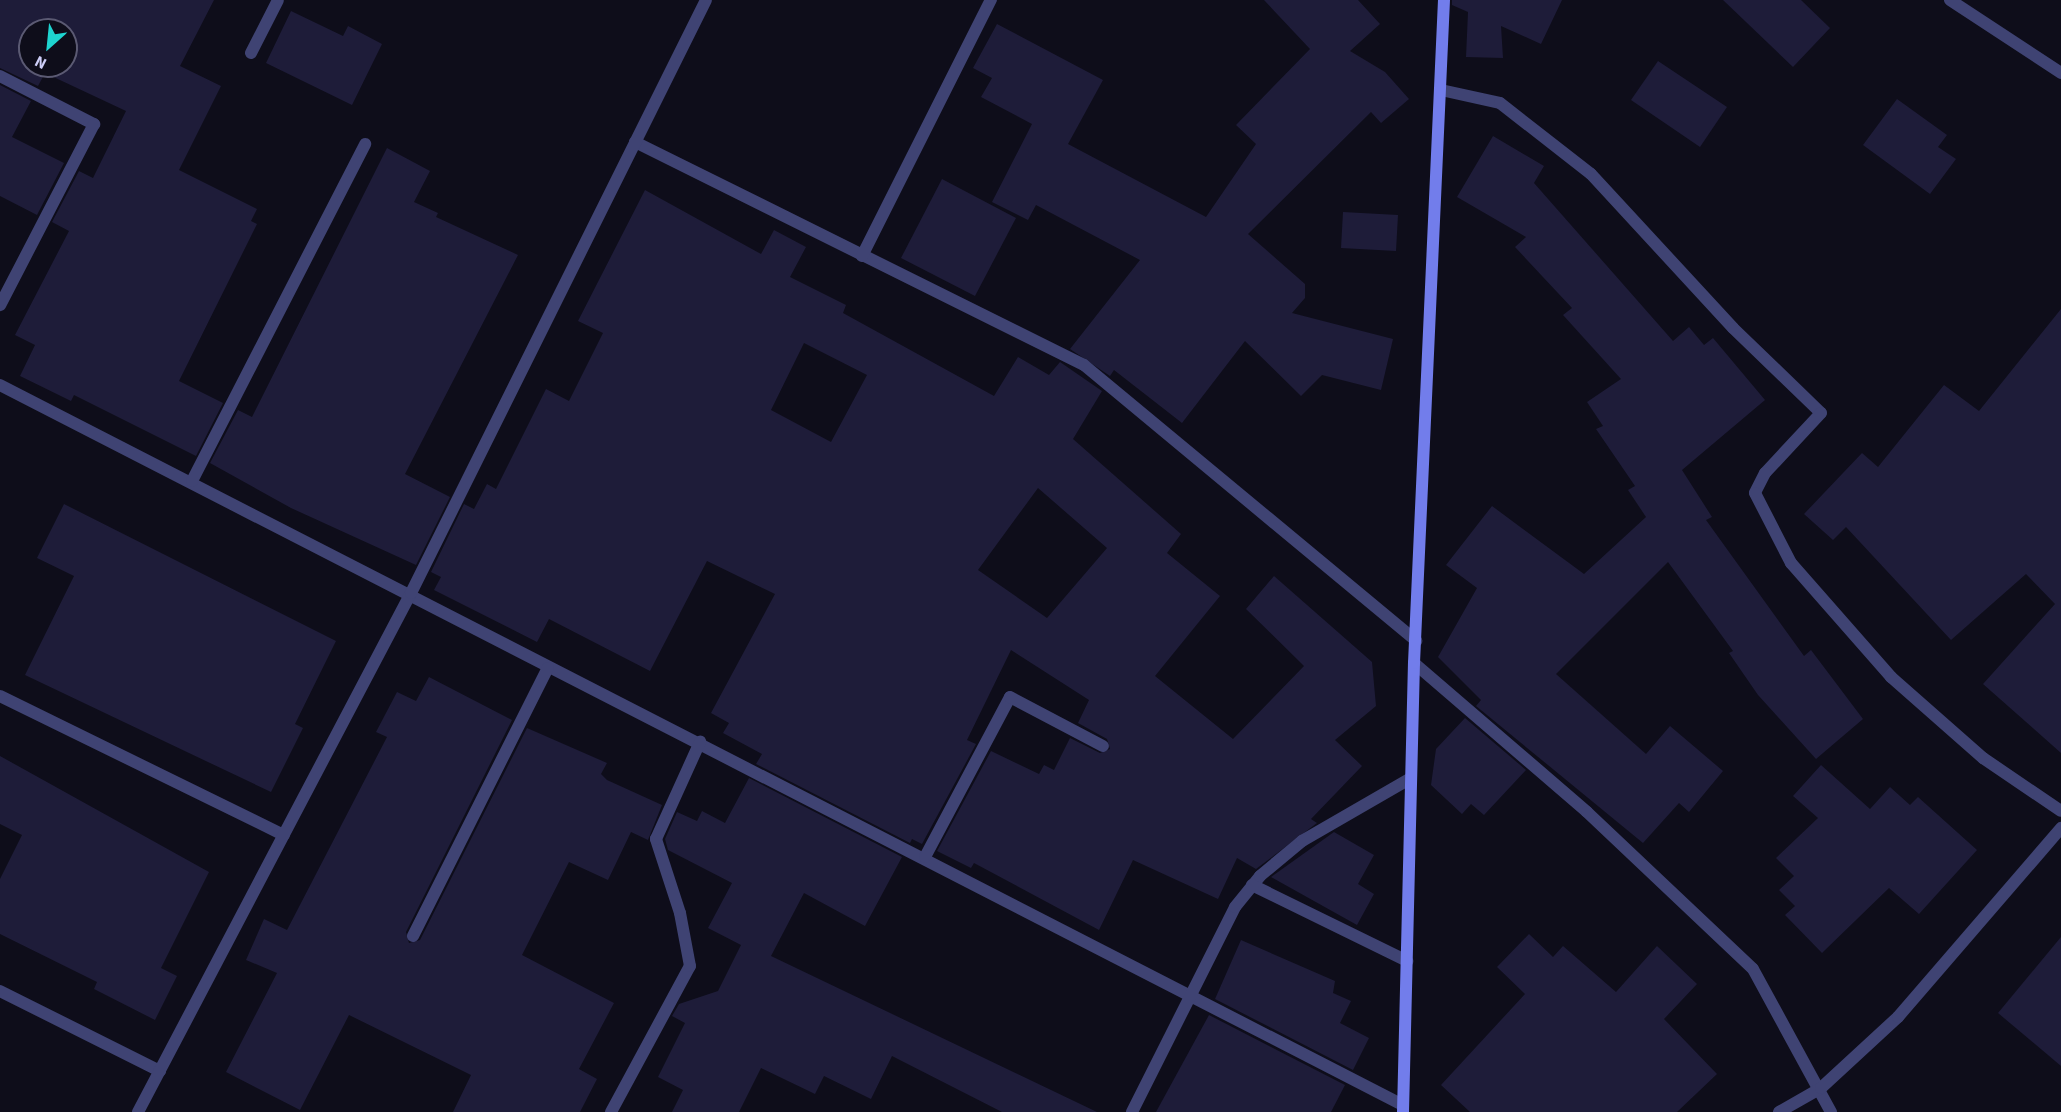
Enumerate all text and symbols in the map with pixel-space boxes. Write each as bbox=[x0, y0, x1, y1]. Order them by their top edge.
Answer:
north arrow bbox=[18, 18, 78, 78]
text: N bbox=[31, 50, 50, 74]

